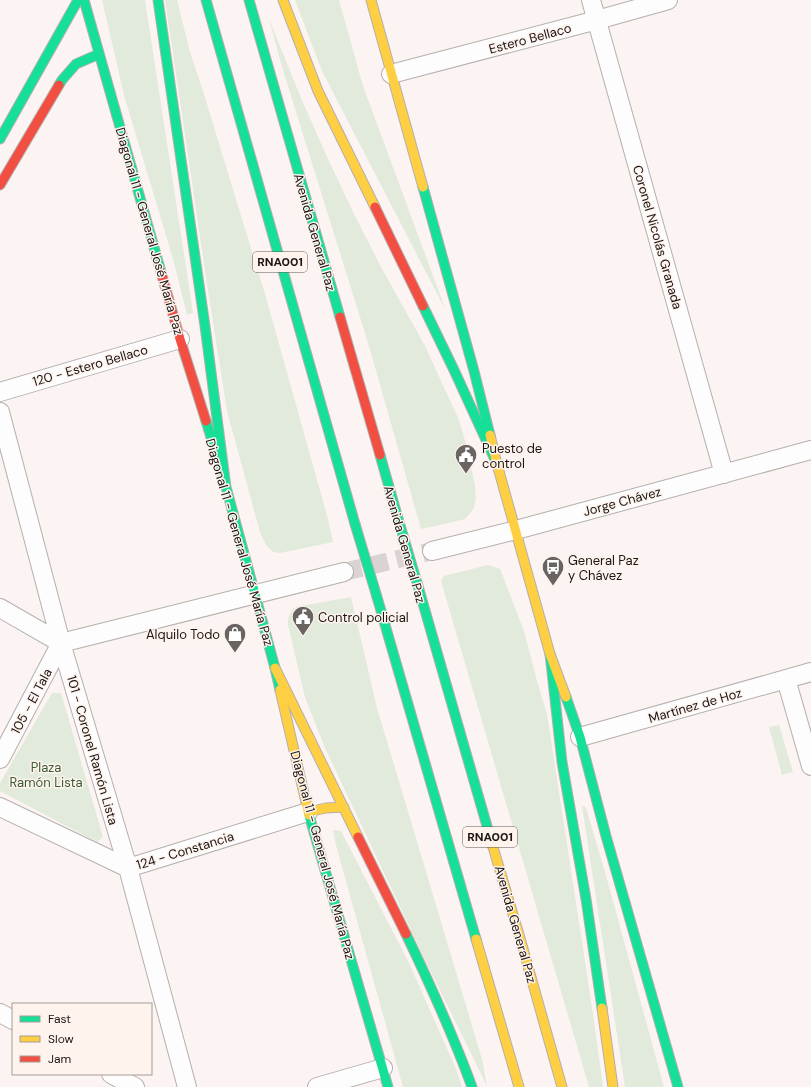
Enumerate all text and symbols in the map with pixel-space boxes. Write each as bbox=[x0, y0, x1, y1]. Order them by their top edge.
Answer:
street label: Estero Bellaco bbox=[487, 19, 574, 58]
street label: Diagonal 11 - General José María Paz bbox=[112, 125, 187, 337]
street label: Coronel Nicolás Granada bbox=[629, 163, 686, 311]
street label: Avenida General Paz bbox=[290, 171, 339, 293]
road number: RNA001 bbox=[253, 252, 307, 272]
street label: 120 - Estero Bellaco bbox=[31, 341, 150, 390]
street label: Diagonal 11 - General José María Paz bbox=[202, 436, 277, 648]
place label: Puesto de control bbox=[482, 440, 542, 472]
public building icon: Puesto de control bbox=[453, 442, 479, 475]
street label: Avenida General Paz bbox=[380, 483, 429, 605]
street label: Jorge Chávez bbox=[581, 483, 663, 520]
place label: General Paz y Chávez bbox=[568, 552, 639, 584]
bus stop icon: General Paz y Chávez bbox=[540, 554, 566, 587]
public building icon: Control policial bbox=[290, 604, 316, 637]
place label: Control policial bbox=[318, 609, 409, 626]
shop icon: Alquilo Todo bbox=[222, 621, 248, 654]
place label: Alquilo Todo bbox=[146, 626, 220, 643]
street label: 105 - El Tala bbox=[7, 665, 56, 737]
street label: 101 - Coronel Ramón Lista bbox=[63, 673, 122, 827]
street label: Martínez de Hoz bbox=[646, 684, 744, 727]
street label: Diagonal 11 - General José María Paz bbox=[286, 749, 359, 961]
park label: Plaza Ramón Lista bbox=[9, 759, 83, 791]
road number: RNA001 bbox=[463, 827, 517, 847]
street label: 124 - Constancia bbox=[134, 828, 236, 873]
street label: Avenida General Paz bbox=[491, 863, 540, 985]
legend bbox=[12, 1003, 152, 1075]
text: Fast bbox=[48, 1011, 71, 1027]
text: Slow bbox=[48, 1031, 74, 1047]
text: Jam bbox=[48, 1051, 71, 1067]

